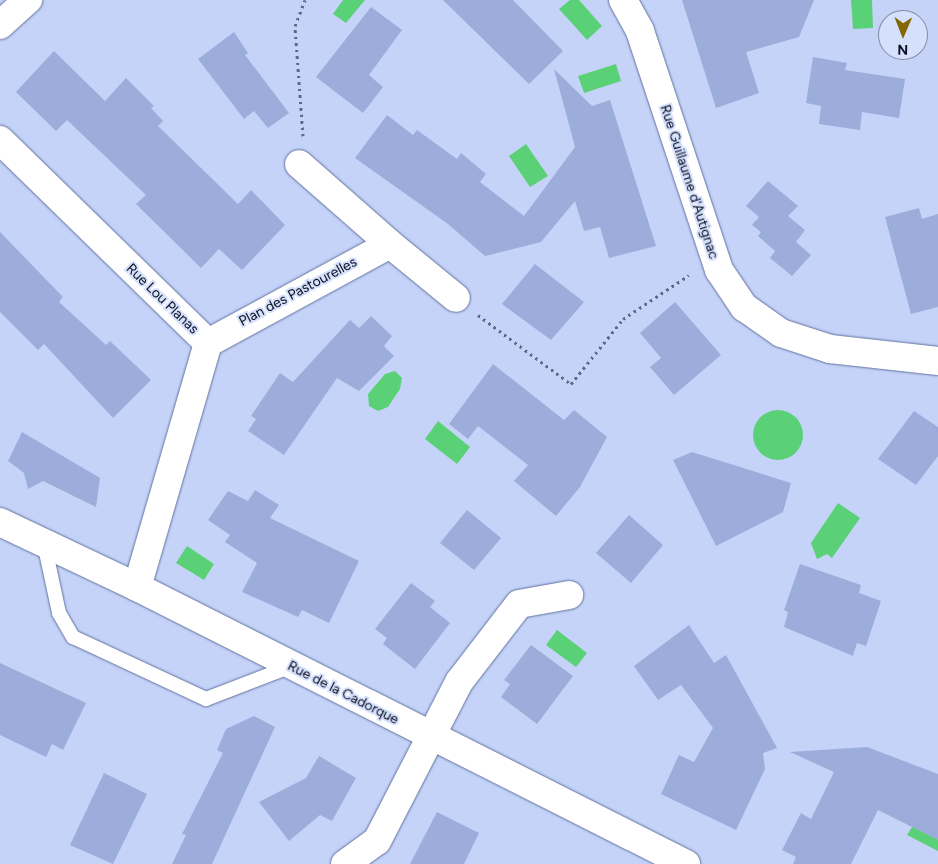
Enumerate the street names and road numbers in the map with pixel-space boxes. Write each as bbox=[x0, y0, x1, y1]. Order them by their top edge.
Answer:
street label: Rue Guillaume d'Autignac bbox=[656, 103, 722, 261]
street label: Plan des Pastourelles bbox=[236, 254, 360, 330]
street label: Rue Lou Planas bbox=[122, 260, 202, 338]
street label: Rue de la Cadorque bbox=[285, 658, 401, 728]

